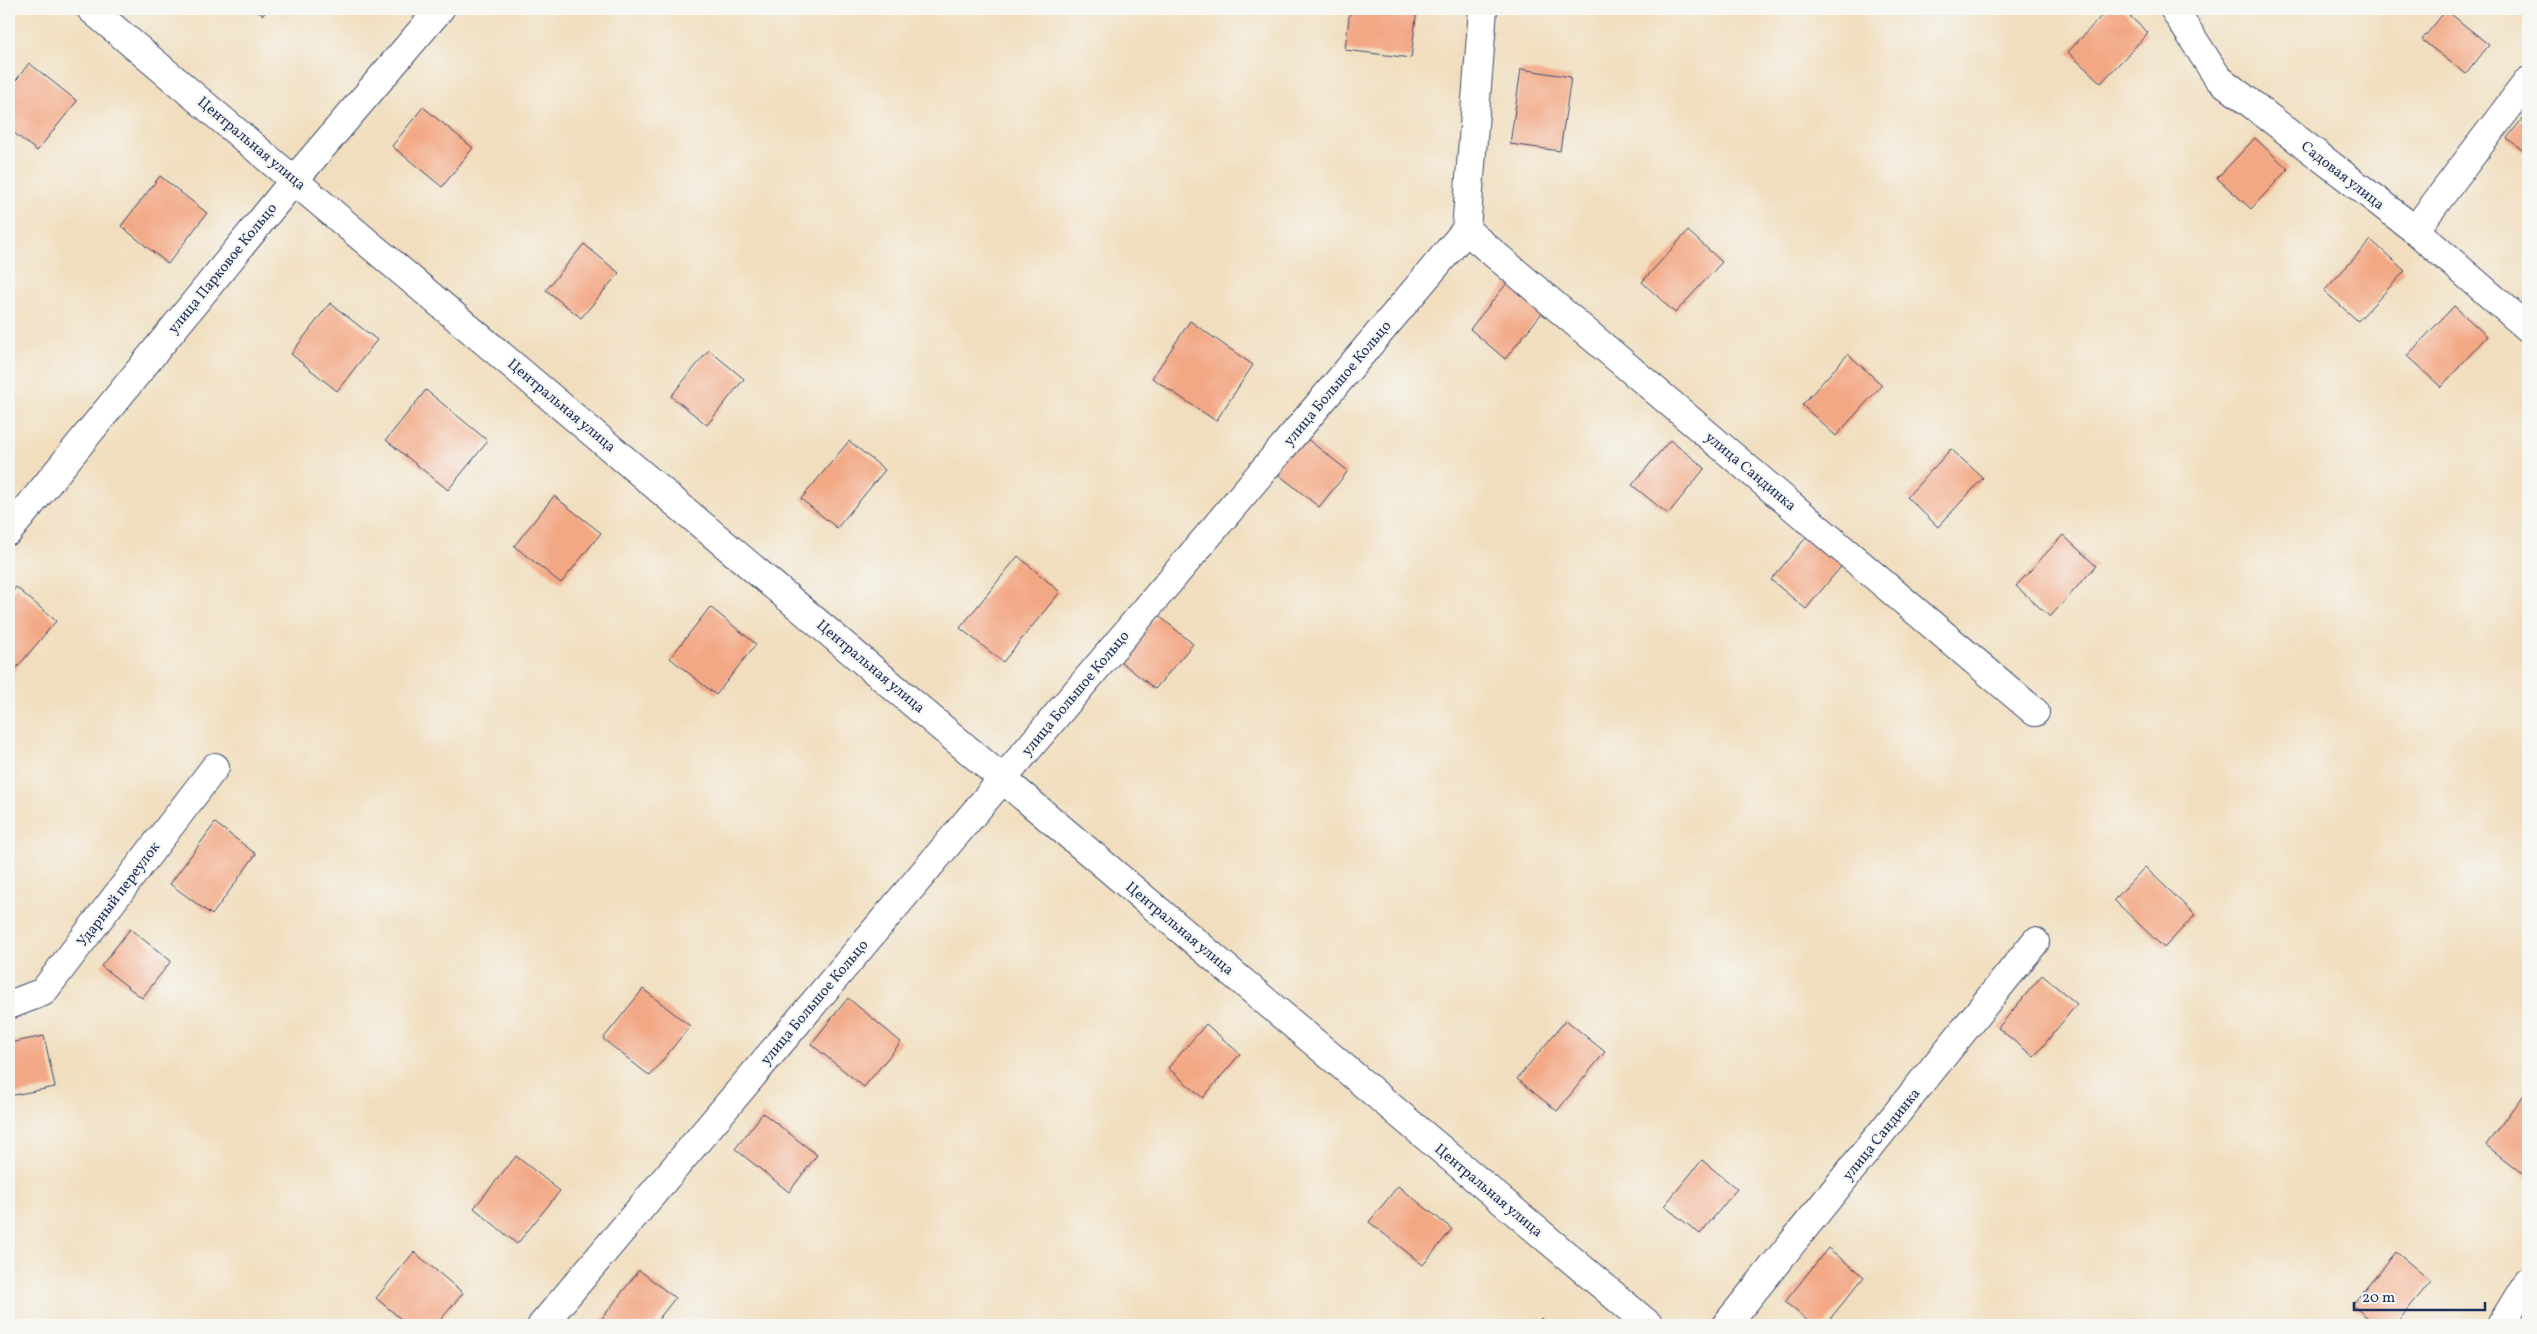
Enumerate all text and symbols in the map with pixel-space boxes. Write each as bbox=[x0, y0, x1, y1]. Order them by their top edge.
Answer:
street label: Центральная улица bbox=[192, 92, 310, 196]
street label: Садовая улица bbox=[2296, 137, 2388, 216]
street label: улица Парковое Кольцо bbox=[164, 199, 283, 339]
street label: улица Большое Кольцо bbox=[1279, 317, 1397, 451]
street label: Центральная улица bbox=[502, 354, 620, 458]
street label: улица Сандинка bbox=[1700, 428, 1800, 517]
street label: Центральная улица bbox=[811, 615, 929, 719]
street label: улица Большое Кольцо bbox=[1017, 627, 1135, 761]
street label: Ударный переулок bbox=[73, 838, 166, 952]
street label: Центральная улица bbox=[1120, 877, 1238, 981]
street label: улица Большое Кольцо bbox=[756, 936, 874, 1070]
street label: улица Сандинка bbox=[1838, 1084, 1926, 1186]
street label: Центральная улица bbox=[1429, 1139, 1547, 1243]
scale bar bbox=[2354, 1279, 2486, 1311]
text: 20 m bbox=[2362, 1288, 2395, 1309]

